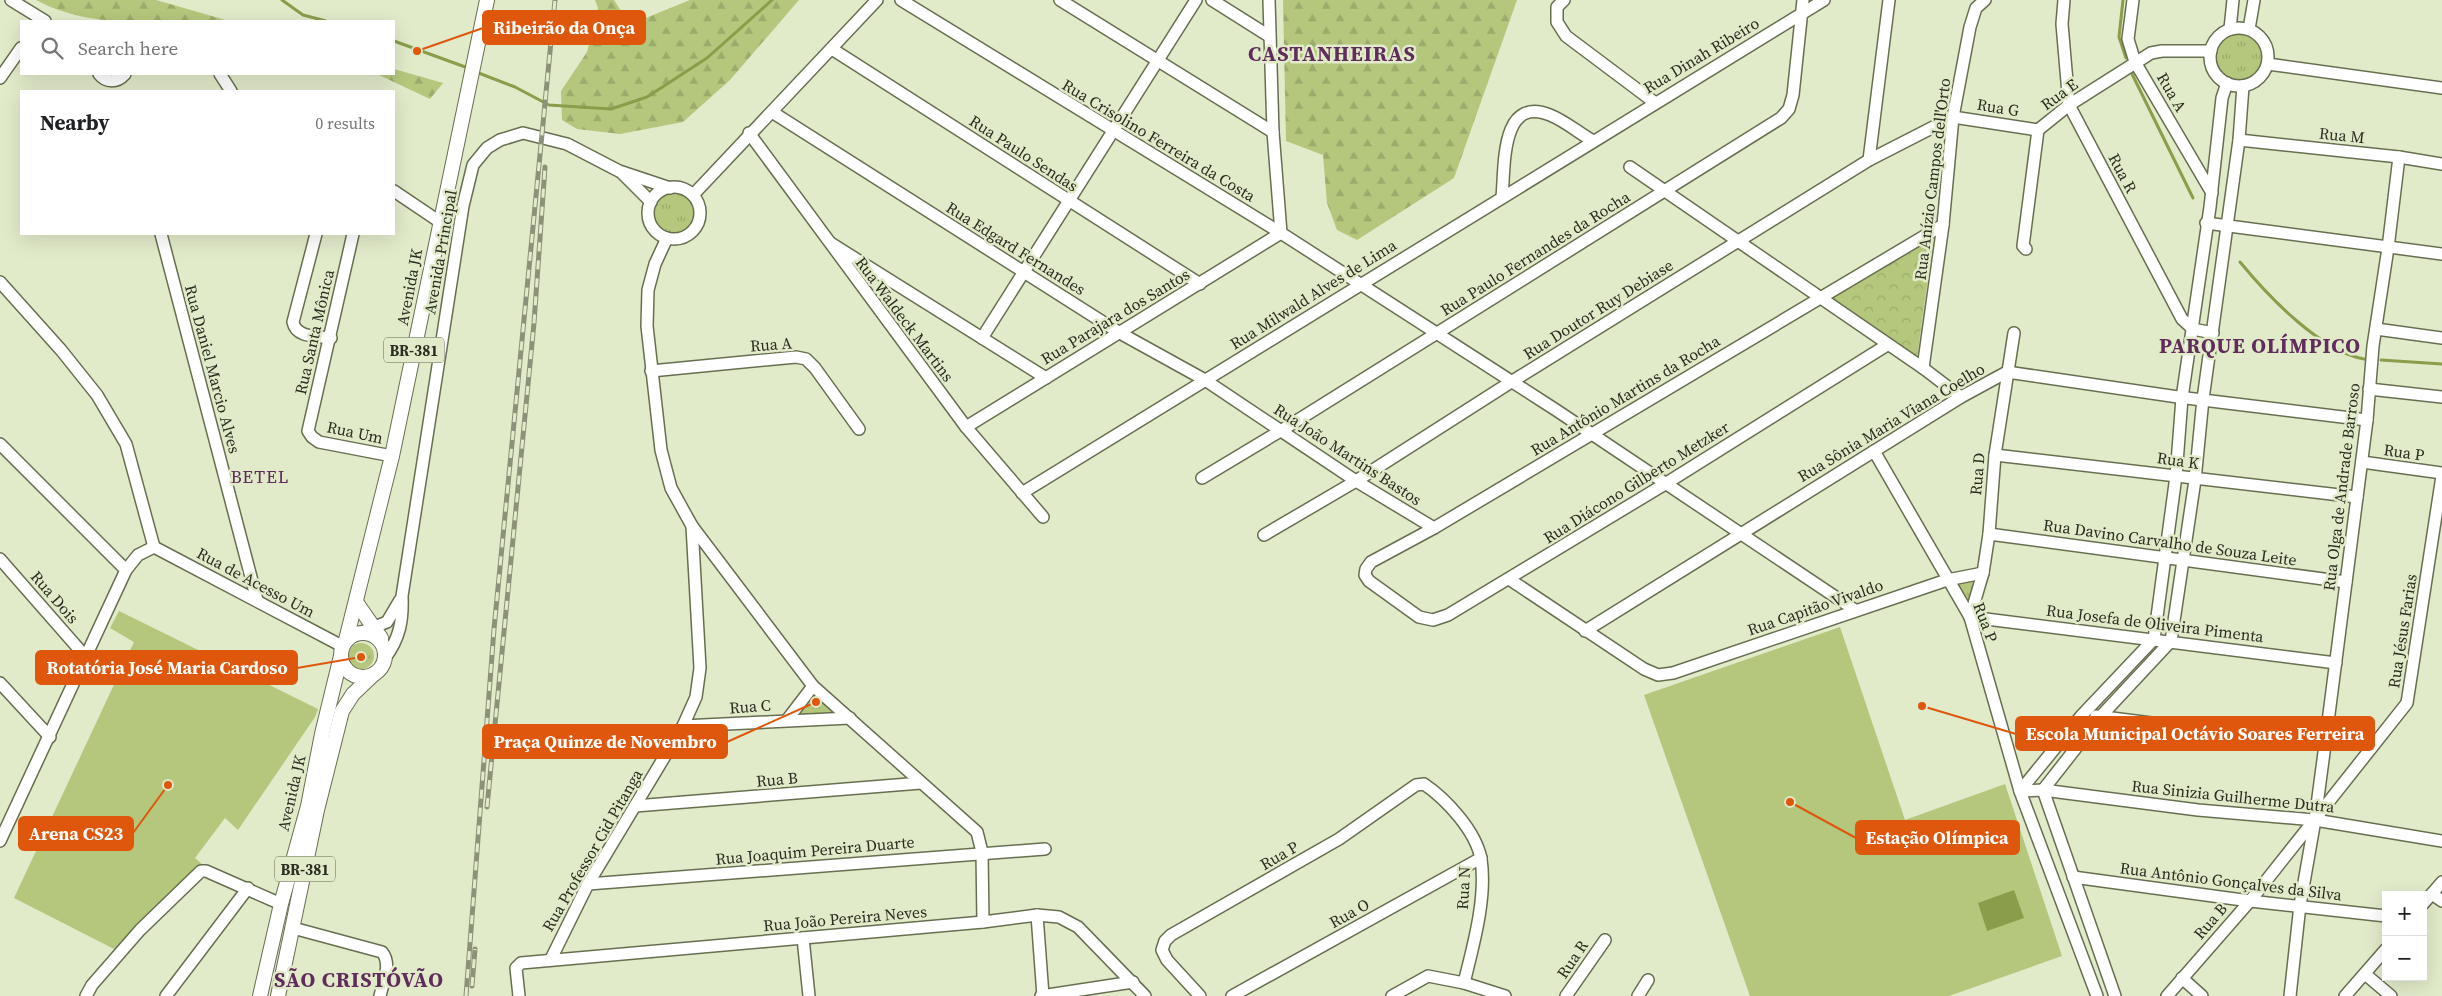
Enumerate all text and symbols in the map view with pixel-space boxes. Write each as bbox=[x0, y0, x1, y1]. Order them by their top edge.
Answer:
callout: Ribeirão da Onça bbox=[483, 11, 645, 44]
street label: Rua Dinah Ribeiro bbox=[1639, 12, 1763, 98]
text: Ribeirão da Onça bbox=[493, 15, 635, 40]
search box bbox=[20, 20, 395, 75]
icon: search bbox=[38, 34, 66, 62]
text: Search here bbox=[78, 35, 178, 61]
district label: CASTANHEIRAS bbox=[1248, 39, 1416, 68]
street label: Rua A bbox=[2152, 68, 2192, 116]
street label: Rua Crisolino Ferreira da Costa bbox=[1058, 73, 1260, 207]
street label: Rua E bbox=[2036, 73, 2082, 115]
street label: Rua Anízio Campos dell'Orto bbox=[1909, 77, 1955, 281]
street label: Rua G bbox=[1975, 93, 2021, 121]
text: Nearby bbox=[40, 108, 110, 137]
street label: Rua Paulo Sendas bbox=[965, 110, 1083, 196]
text: 0 results bbox=[315, 112, 375, 134]
street label: Rua M bbox=[2318, 122, 2366, 148]
street label: Rua R bbox=[2103, 149, 2143, 197]
street label: Rua Paulo Fernandes da Rocha bbox=[1436, 185, 1635, 321]
street label: Avenida Principal bbox=[418, 188, 462, 316]
street label: Rua Edgard Fernandes bbox=[942, 196, 1090, 300]
street label: Rua Milwald Alves de Lima bbox=[1226, 233, 1401, 354]
street label: Avenida JK bbox=[391, 247, 427, 327]
street label: Rua Waldeck Martins bbox=[851, 252, 959, 386]
street label: Rua Doutor Ruy Debiase bbox=[1519, 254, 1677, 364]
street label: Rua Parajara dos Santos bbox=[1036, 263, 1194, 369]
street label: Rua Santa Mônica bbox=[289, 266, 339, 397]
street label: Rua Daniel Marcio Alves bbox=[180, 282, 246, 456]
street label: Rua Antônio Martins da Rocha bbox=[1526, 329, 1725, 460]
district label: PARQUE OLÍMPICO bbox=[2159, 331, 2361, 360]
street label: Rua A bbox=[749, 332, 793, 356]
road number: BR-381 bbox=[384, 338, 444, 362]
street label: Rua Sônia Maria Viana Coelho bbox=[1793, 357, 1989, 487]
street label: Rua Olga de Andrade Barroso bbox=[2317, 382, 2365, 592]
street label: Rua João Martins Bastos bbox=[1270, 398, 1426, 510]
street label: Rua Um bbox=[325, 415, 385, 449]
street label: Rua Diácono Gilberto Metzker bbox=[1539, 416, 1733, 548]
street label: Rua P bbox=[2382, 438, 2426, 466]
street label: Rua K bbox=[2156, 446, 2201, 474]
street label: Rua D bbox=[1964, 452, 1990, 496]
district label: BETEL bbox=[230, 464, 290, 489]
street label: Rua Davino Carvalho de Souza Leite bbox=[2042, 513, 2298, 571]
street label: Rua de Acesso Um bbox=[193, 542, 319, 622]
street label: Rua Dois bbox=[26, 566, 84, 628]
street label: Rua Jésus Farias bbox=[2382, 572, 2422, 690]
street label: Rua Capitão Vivaldo bbox=[1744, 573, 1886, 641]
street label: Rua P bbox=[1968, 599, 2004, 646]
street label: Rua Josefa de Oliveira Pimenta bbox=[2045, 599, 2266, 647]
callout: Rotatória José Maria Cardoso bbox=[36, 651, 297, 684]
text: Rotatória José Maria Cardoso bbox=[46, 655, 288, 680]
street label: Rua C bbox=[729, 694, 771, 718]
callout: Escola Municipal Octávio Soares Ferreira bbox=[2016, 717, 2374, 750]
text: Escola Municipal Octávio Soares Ferreira bbox=[2026, 721, 2365, 746]
callout: Praça Quinze de Novembro bbox=[483, 725, 727, 758]
text: Praça Quinze de Novembro bbox=[493, 729, 717, 754]
street label: Avenida JK bbox=[272, 752, 311, 833]
street label: Rua Professor Cid Pitanga bbox=[536, 764, 648, 935]
street label: Rua B bbox=[755, 766, 799, 792]
street label: Rua Sinizia Guilherme Dutra bbox=[2130, 774, 2336, 818]
callout: Arena CS23 bbox=[19, 817, 133, 850]
text: Arena CS23 bbox=[29, 821, 123, 846]
callout: Estação Olímpica bbox=[1856, 821, 2019, 854]
text: Estação Olímpica bbox=[1865, 825, 2009, 850]
street label: Rua Joaquim Pereira Duarte bbox=[715, 830, 915, 870]
street label: Rua P bbox=[1256, 835, 1303, 875]
road number: BR-381 bbox=[275, 856, 335, 882]
street label: Rua Antônio Gonçalves da Silva bbox=[2119, 856, 2344, 906]
street label: Rua N bbox=[1451, 866, 1475, 910]
map controls bbox=[2382, 891, 2427, 981]
button: + bbox=[2382, 891, 2427, 936]
street label: Rua O bbox=[1325, 893, 1373, 933]
street label: Rua B bbox=[2188, 898, 2232, 944]
street label: Rua João Pereira Neves bbox=[762, 900, 928, 936]
street label: Rua R bbox=[1551, 935, 1593, 983]
button: − bbox=[2382, 936, 2427, 981]
district label: SÃO CRISTÓVÃO bbox=[274, 965, 444, 994]

